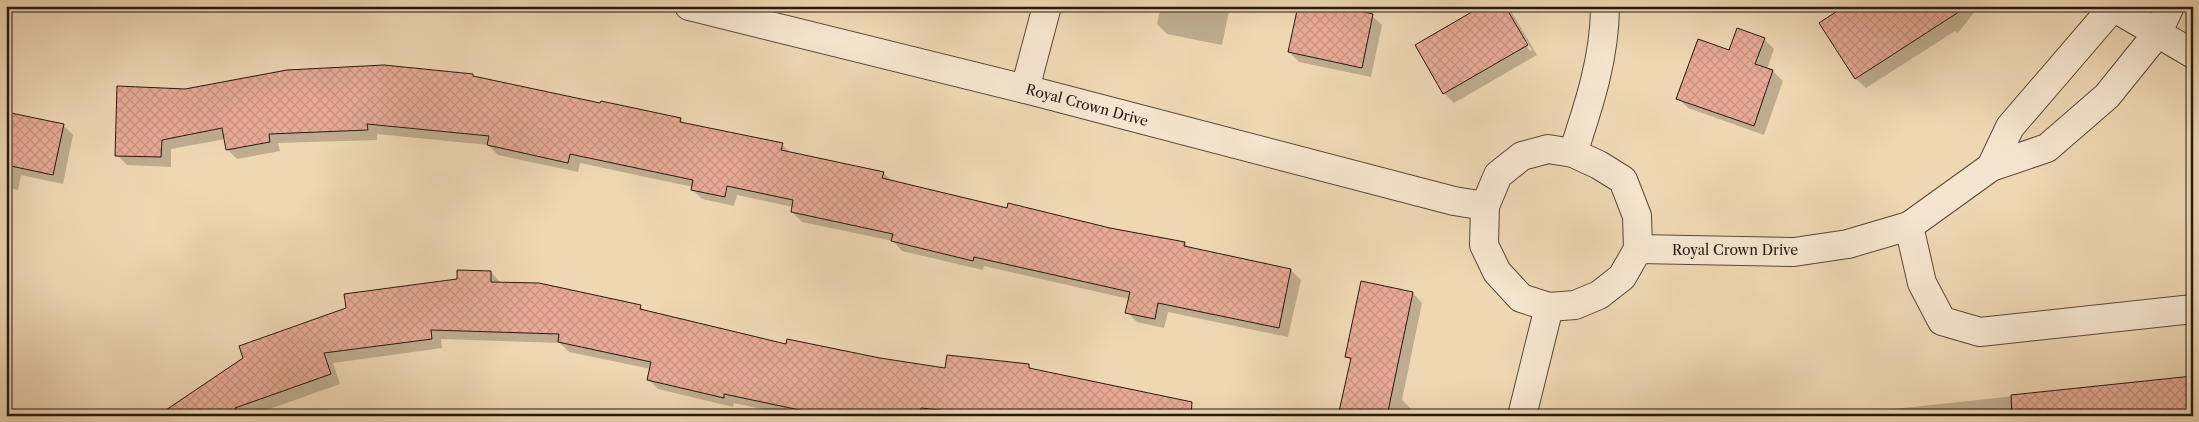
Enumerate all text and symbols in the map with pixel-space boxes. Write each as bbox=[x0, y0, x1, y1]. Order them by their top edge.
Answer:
street label: Royal Crown Drive bbox=[1024, 80, 1150, 130]
street label: Royal Crown Drive bbox=[1672, 241, 1798, 259]

